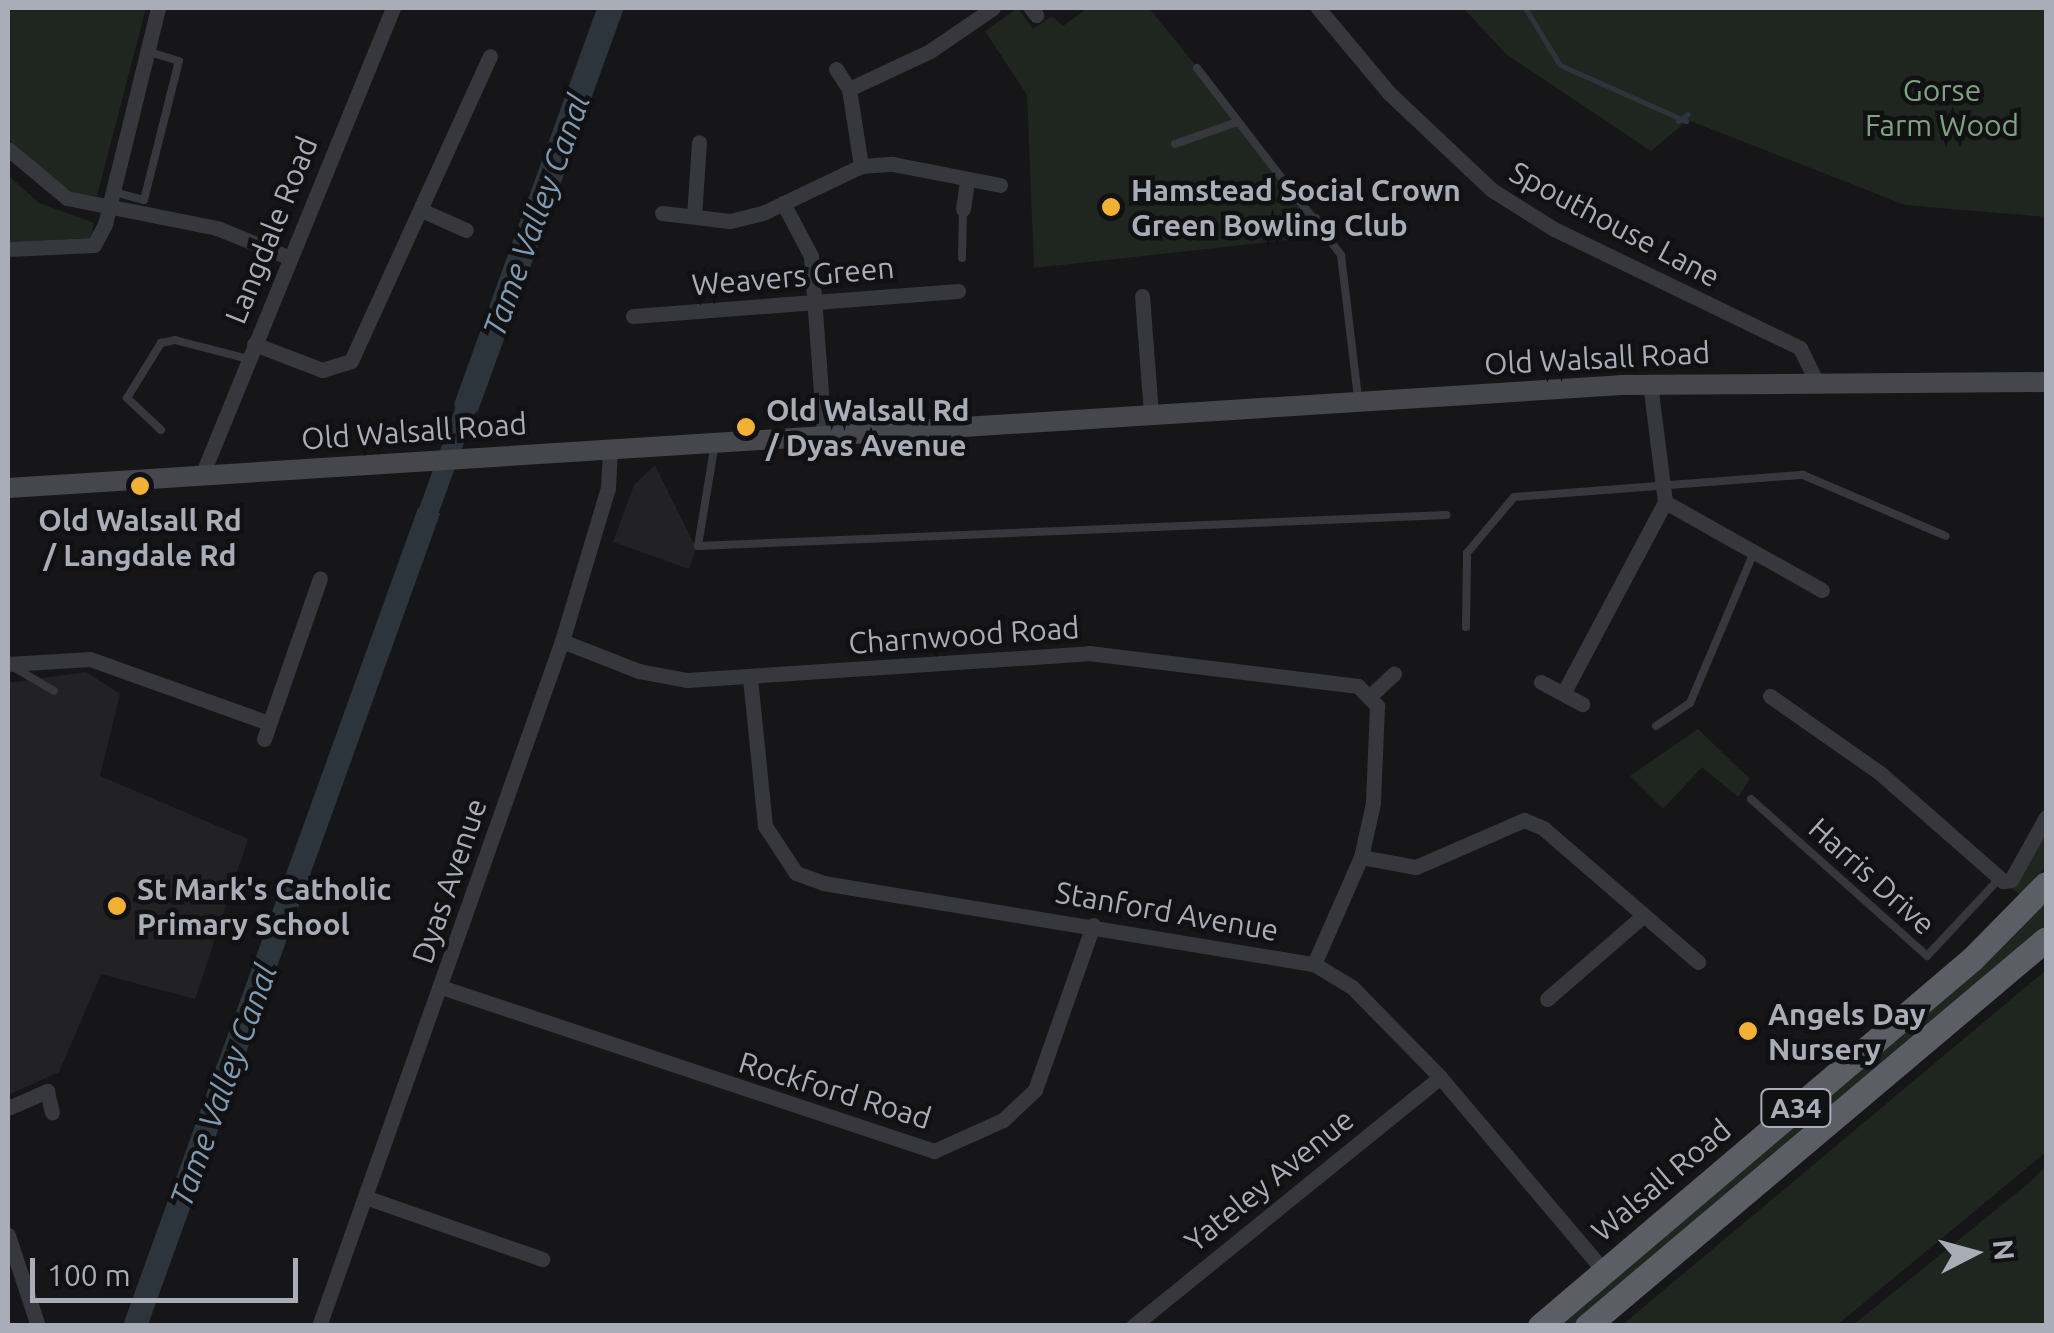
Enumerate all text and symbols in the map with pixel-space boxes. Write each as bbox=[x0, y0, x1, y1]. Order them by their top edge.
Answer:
park label: Gorse Farm Wood bbox=[1865, 72, 2019, 142]
water label: Tame Valley Canal bbox=[474, 88, 598, 342]
street label: Langdale Road bbox=[217, 131, 325, 329]
street label: Spouthouse Lane bbox=[1504, 154, 1726, 294]
place label: Hamstead Social Crown Green Bowling Club bbox=[1131, 172, 1461, 242]
marker: Hamstead Social Crown Green Bowling Club bbox=[1100, 196, 1122, 218]
street label: Weavers Green bbox=[690, 249, 896, 303]
street label: Old Walsall Road bbox=[1483, 334, 1711, 382]
place label: Old Walsall Rd / Dyas Avenue bbox=[766, 392, 969, 462]
street label: Old Walsall Road bbox=[300, 405, 528, 457]
marker: Old Walsall Rd / Dyas Avenue bbox=[735, 416, 757, 438]
marker: Old Walsall Rd / Langdale Rd bbox=[129, 475, 151, 497]
place label: Old Walsall Rd / Langdale Rd bbox=[38, 502, 242, 572]
street label: Charnwood Road bbox=[847, 609, 1081, 661]
street label: Dyas Avenue bbox=[404, 794, 494, 968]
street label: Harris Drive bbox=[1802, 810, 1942, 942]
place label: St Mark's Catholic Primary School bbox=[137, 871, 391, 942]
street label: Stanford Avenue bbox=[1053, 874, 1281, 948]
marker: St Mark's Catholic Primary School bbox=[106, 895, 128, 917]
water label: Tame Valley Canal bbox=[161, 958, 285, 1212]
place label: Angels Day Nursery bbox=[1768, 996, 1926, 1066]
marker: Angels Day Nursery bbox=[1737, 1020, 1759, 1042]
street label: Rockford Road bbox=[735, 1044, 935, 1136]
road number: A34 bbox=[1758, 1085, 1834, 1131]
street label: Yateley Avenue bbox=[1177, 1101, 1361, 1259]
street label: Walsall Road bbox=[1584, 1111, 1738, 1249]
north arrow bbox=[1924, 1203, 2024, 1303]
scale bar bbox=[35, 1238, 302, 1300]
text: N bbox=[1988, 1238, 2021, 1262]
text: 100 m bbox=[47, 1258, 131, 1292]

